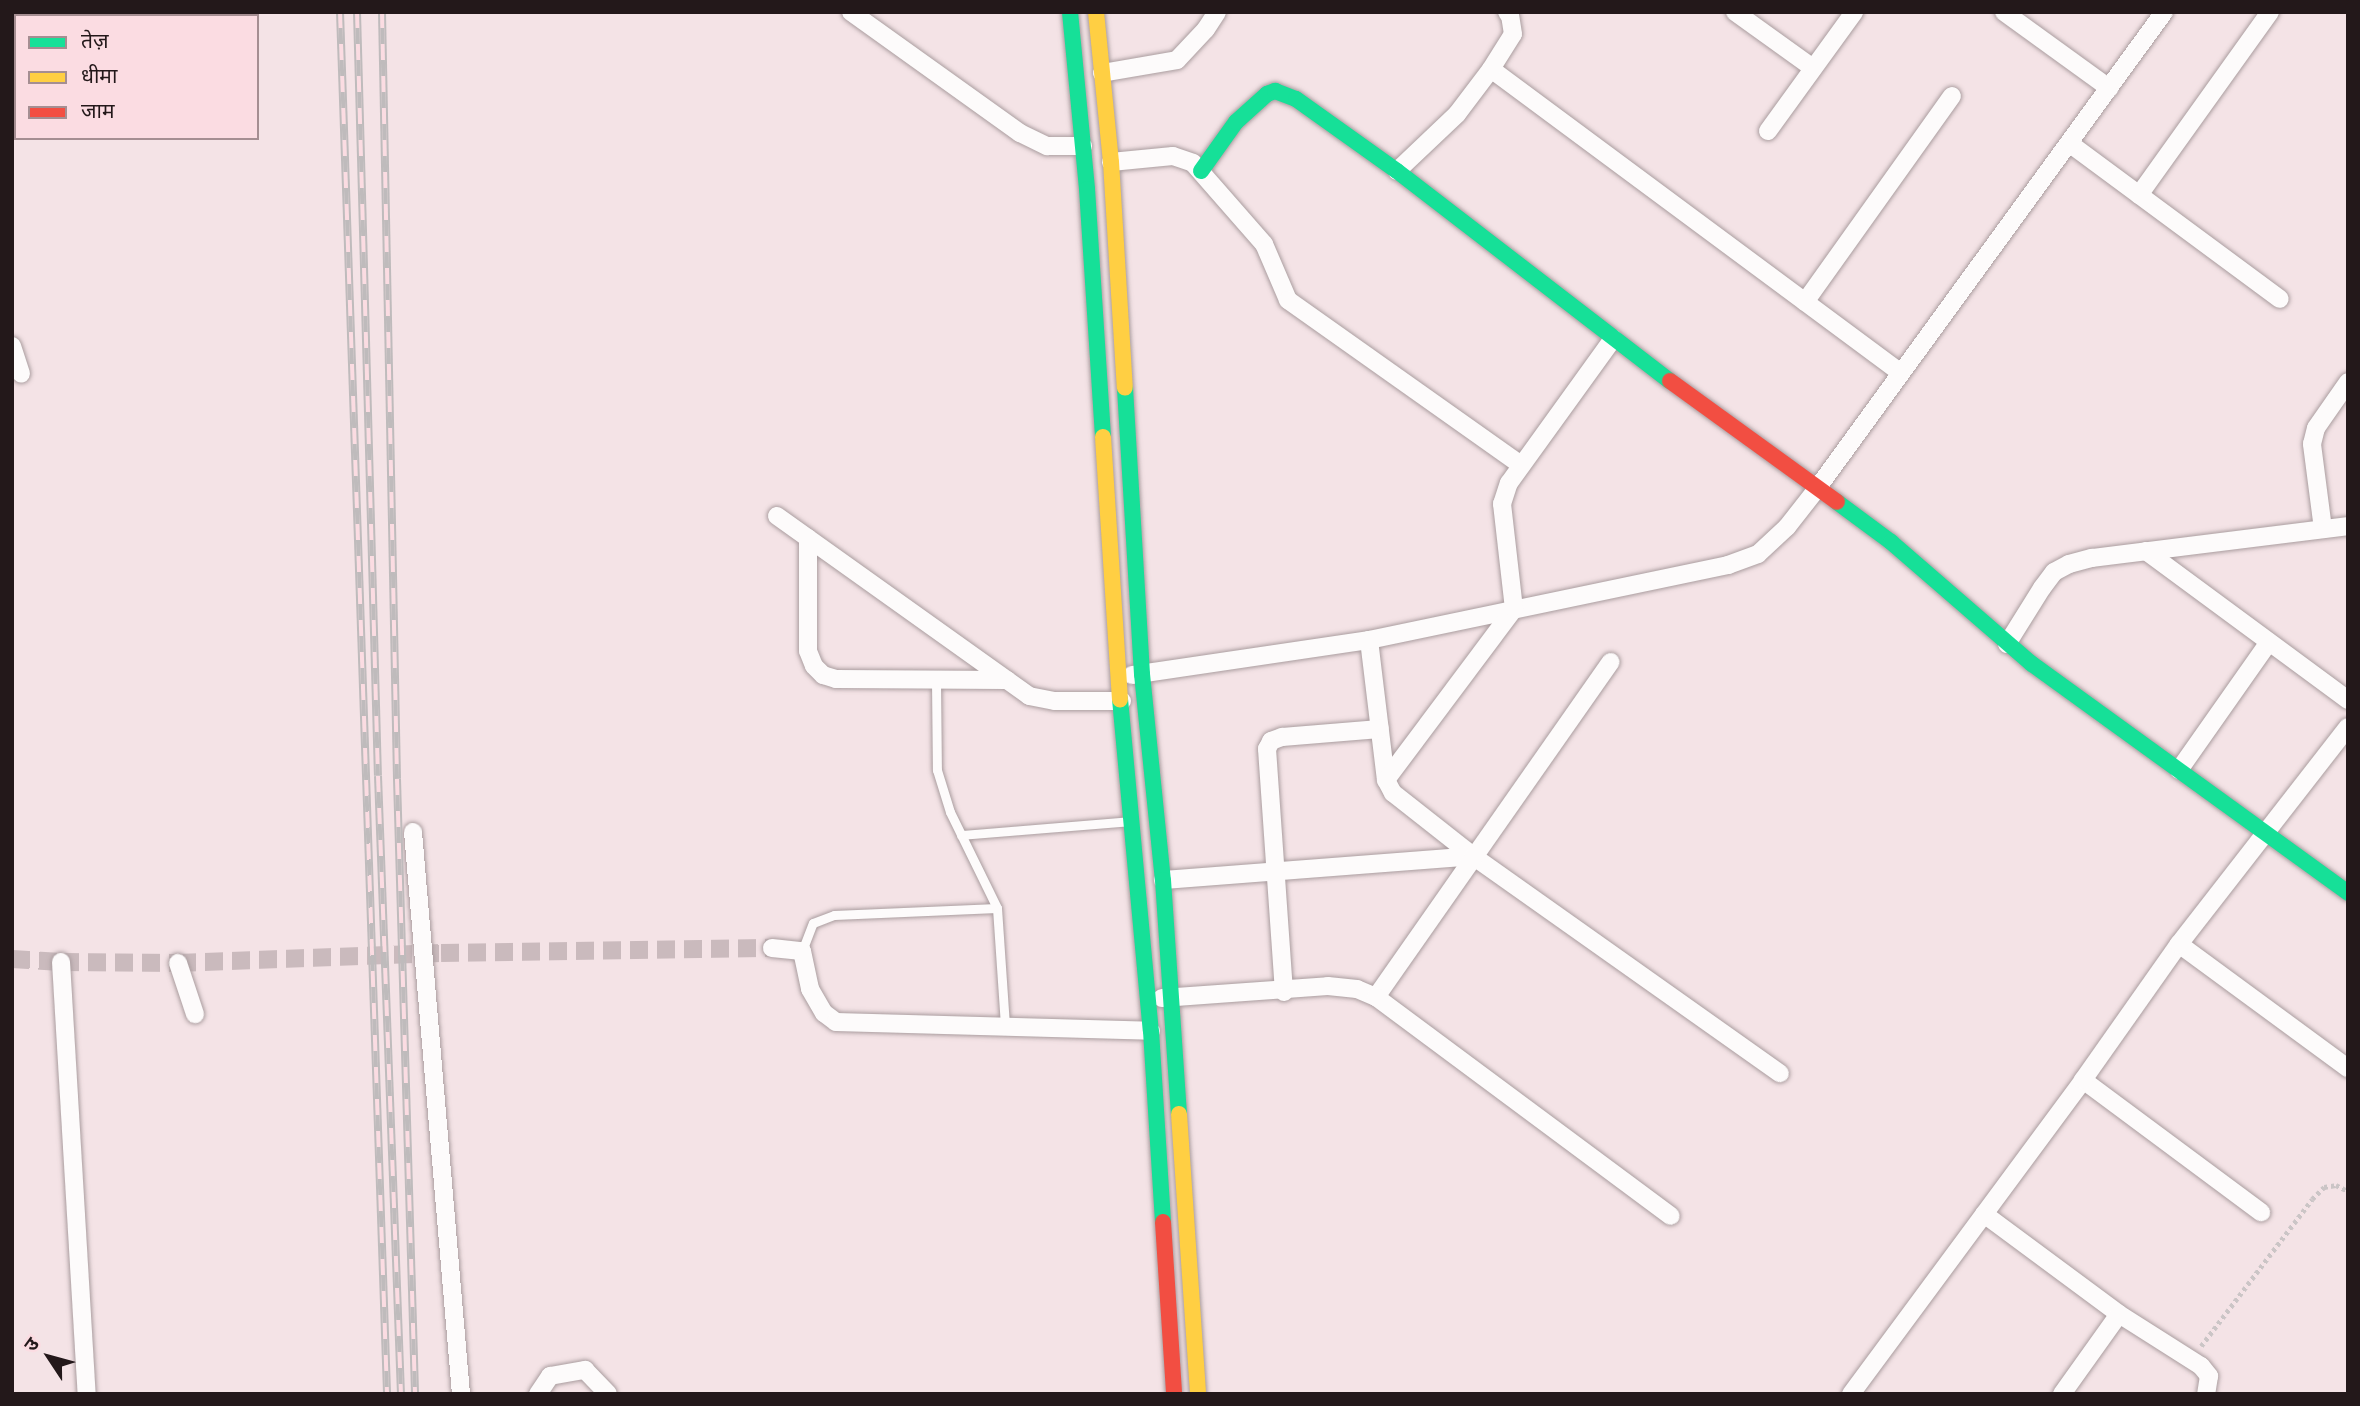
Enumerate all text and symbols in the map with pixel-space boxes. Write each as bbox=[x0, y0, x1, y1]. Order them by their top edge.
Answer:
legend bbox=[14, 14, 259, 140]
text: तेज़ bbox=[81, 28, 109, 53]
text: धीमा bbox=[81, 63, 117, 88]
text: जाम bbox=[81, 98, 115, 123]
north arrow bbox=[14, 1322, 84, 1392]
text: उ bbox=[19, 1333, 44, 1356]

